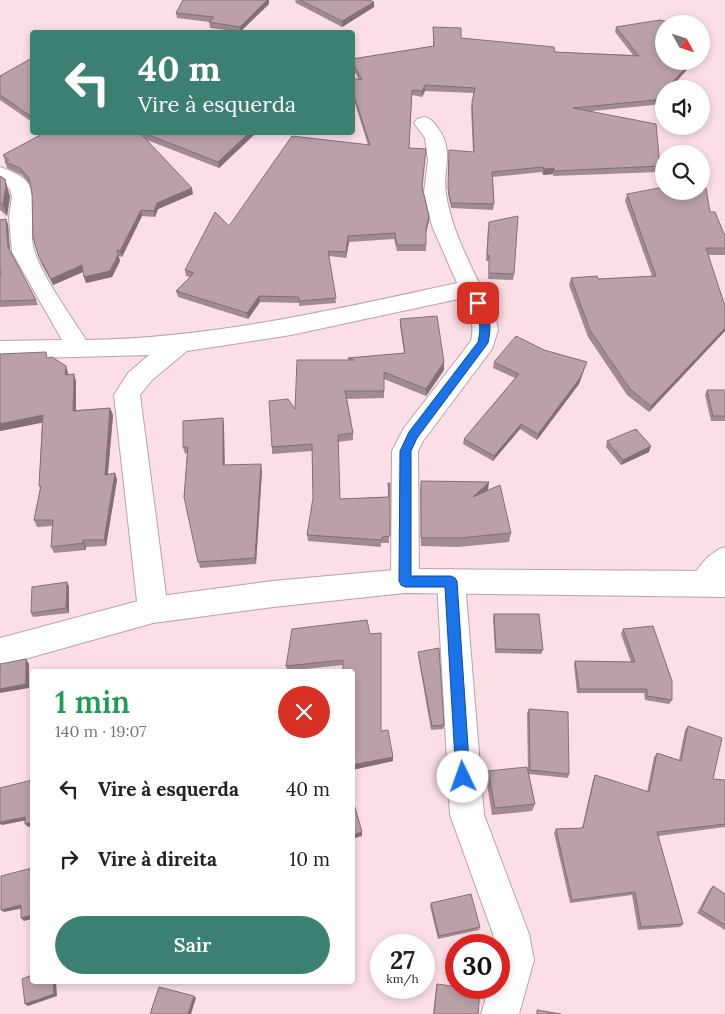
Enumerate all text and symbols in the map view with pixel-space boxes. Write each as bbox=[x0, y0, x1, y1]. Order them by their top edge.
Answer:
north arrow bbox=[655, 15, 710, 70]
map controls bbox=[655, 15, 710, 200]
text: 40 m bbox=[138, 46, 221, 91]
icon: left bbox=[55, 50, 120, 115]
button: sound bbox=[655, 80, 710, 135]
text: Vire à esquerda bbox=[138, 90, 296, 118]
button: search bbox=[655, 145, 710, 200]
pin bbox=[457, 282, 499, 324]
icon: arrive bbox=[464, 289, 492, 317]
text: 1 min bbox=[55, 683, 130, 721]
button: close bbox=[278, 686, 330, 738]
text: 140 m · 19:07 bbox=[55, 721, 146, 741]
position arrow bbox=[436, 750, 488, 802]
icon: left bbox=[55, 775, 83, 803]
text: Vire à esquerda bbox=[98, 777, 239, 801]
text: 40 m bbox=[286, 777, 330, 801]
icon: right bbox=[55, 845, 83, 873]
text: Vire à direita bbox=[98, 847, 217, 871]
text: 10 m bbox=[289, 847, 330, 871]
button: Sair bbox=[55, 916, 330, 974]
speed limit sign: 30 bbox=[445, 934, 510, 999]
text: 27 bbox=[390, 944, 415, 976]
text: km/h bbox=[386, 971, 419, 986]

